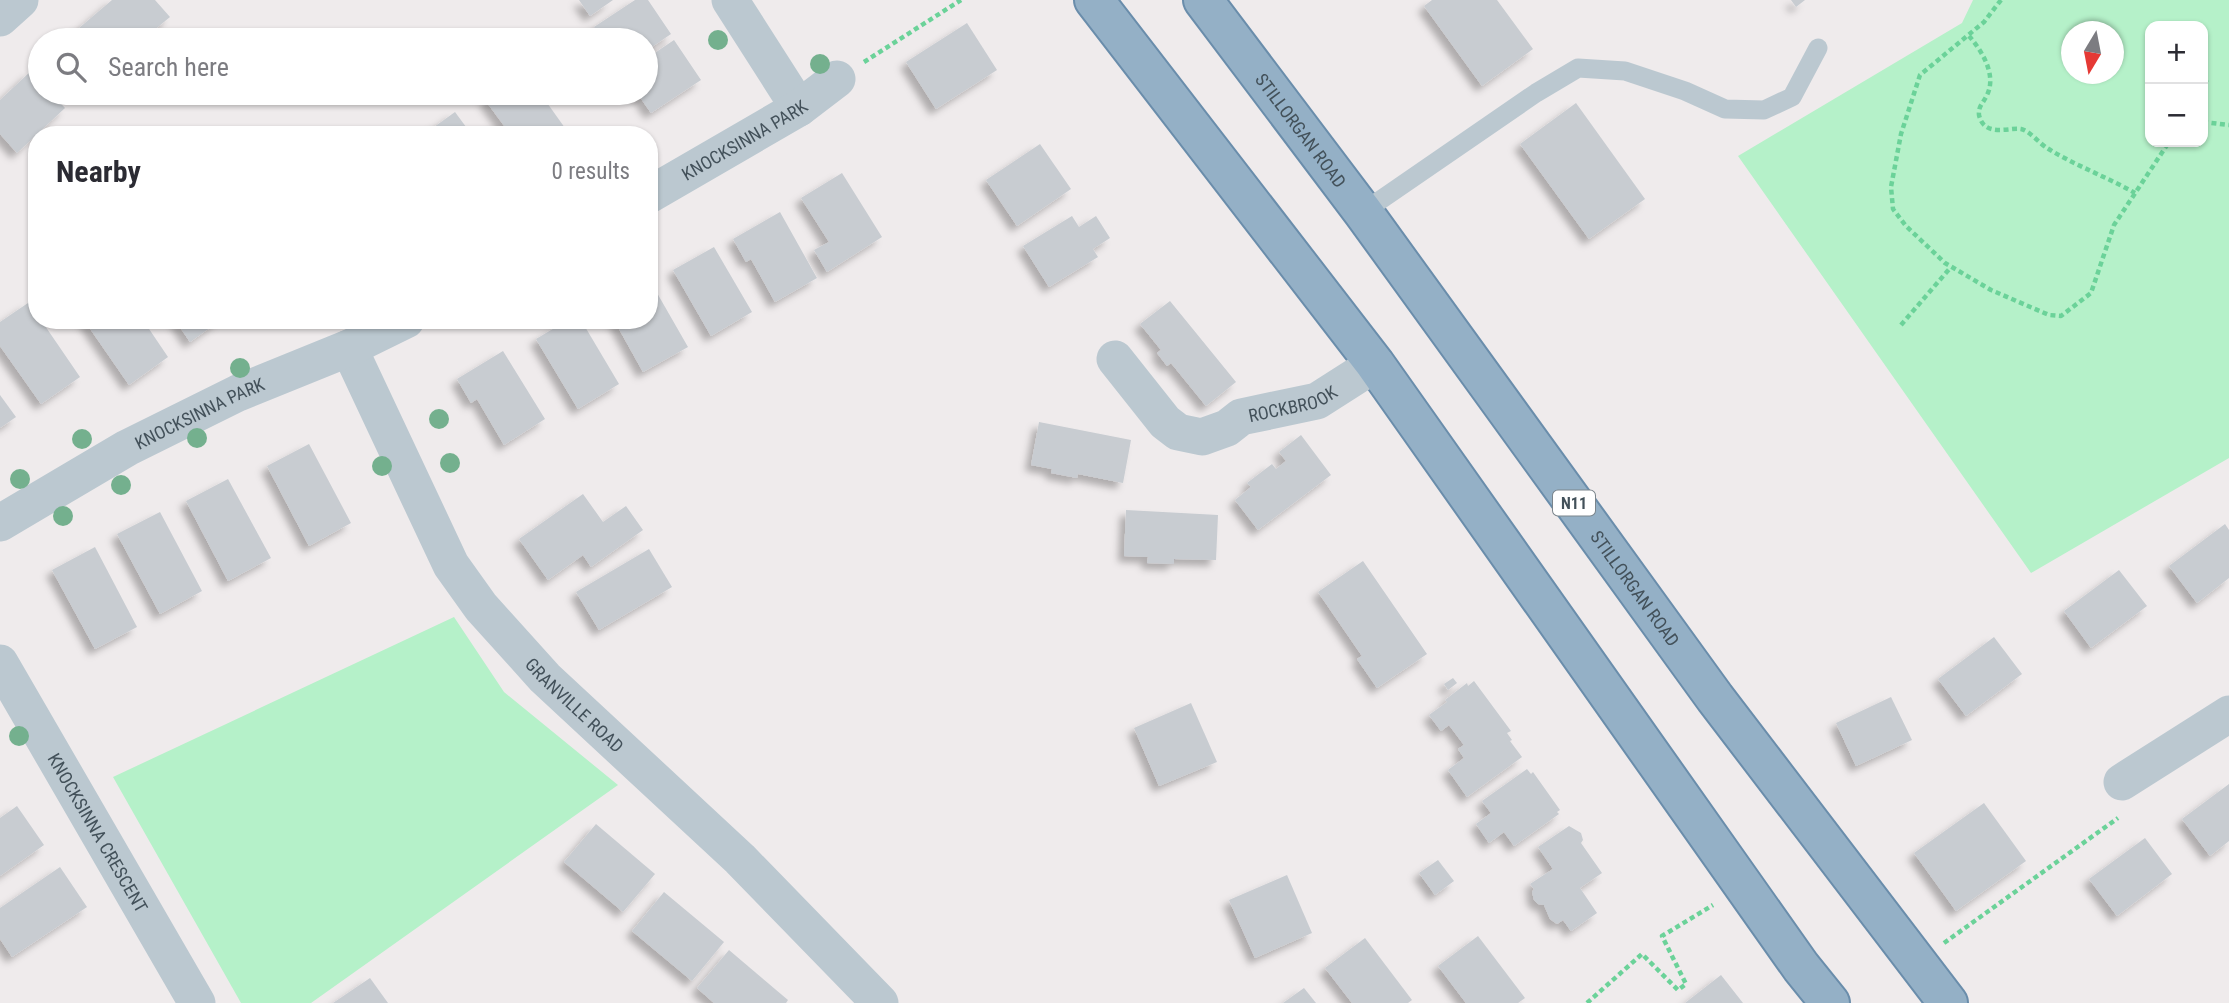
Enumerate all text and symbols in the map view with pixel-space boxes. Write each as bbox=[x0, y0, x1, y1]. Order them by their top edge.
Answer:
north arrow bbox=[2061, 21, 2124, 84]
map controls bbox=[2145, 21, 2208, 147]
button: + bbox=[2145, 21, 2208, 84]
search box bbox=[28, 28, 658, 105]
icon: search bbox=[52, 48, 90, 86]
text: Search here bbox=[108, 52, 229, 82]
street label: STILLORGAN ROAD bbox=[1251, 69, 1351, 191]
button: − bbox=[2145, 84, 2208, 147]
street label: KNOCKSINNA PARK bbox=[678, 95, 811, 184]
text: Nearby bbox=[56, 154, 141, 189]
text: 0 results bbox=[552, 158, 630, 185]
street label: KNOCKSINNA PARK bbox=[131, 373, 267, 453]
street label: ROCKBROOK bbox=[1246, 381, 1341, 426]
road number: N11 bbox=[1553, 490, 1595, 516]
street label: STILLORGAN ROAD bbox=[1587, 526, 1684, 650]
street label: GRANVILLE ROAD bbox=[521, 653, 628, 756]
street label: KNOCKSINNA CRESCENT bbox=[44, 749, 153, 916]

